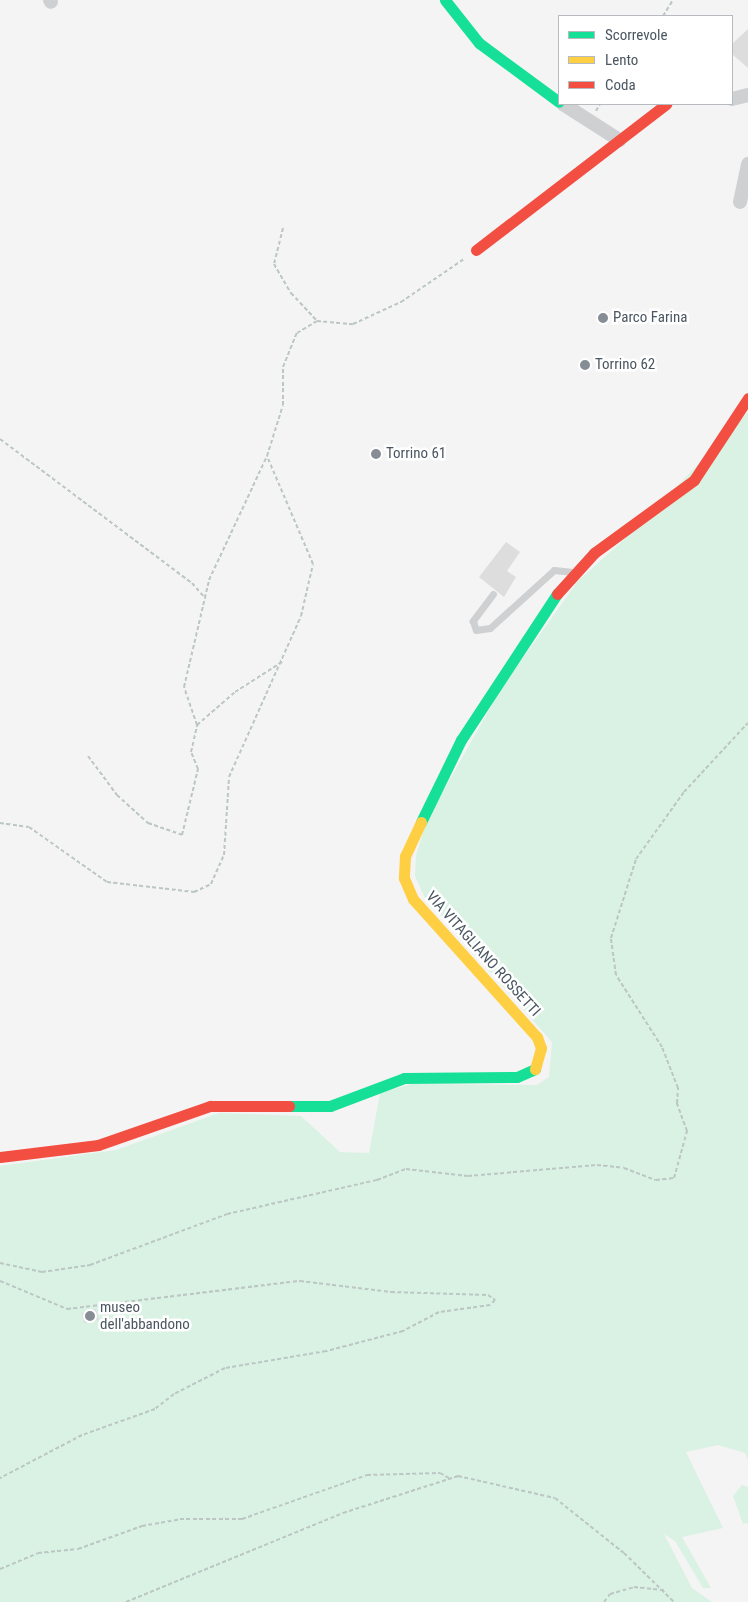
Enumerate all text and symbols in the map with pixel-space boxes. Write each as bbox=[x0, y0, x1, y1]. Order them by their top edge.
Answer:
legend bbox=[558, 15, 733, 105]
text: Scorrevole bbox=[605, 26, 667, 44]
text: Lento bbox=[605, 51, 638, 69]
text: Coda bbox=[605, 76, 636, 94]
place label: Parco Farina bbox=[613, 309, 687, 327]
marker: Parco Farina bbox=[597, 312, 609, 324]
place label: Torrino 62 bbox=[595, 356, 655, 374]
marker: Torrino 62 bbox=[579, 359, 591, 371]
place label: Torrino 61 bbox=[386, 445, 446, 463]
marker: Torrino 61 bbox=[370, 448, 382, 460]
street label: VIA VITAGLIANO ROSSETTI bbox=[422, 888, 544, 1020]
place label: museo dell'abbandono bbox=[100, 1298, 190, 1333]
marker: museo dell'abbandono bbox=[84, 1310, 96, 1322]

